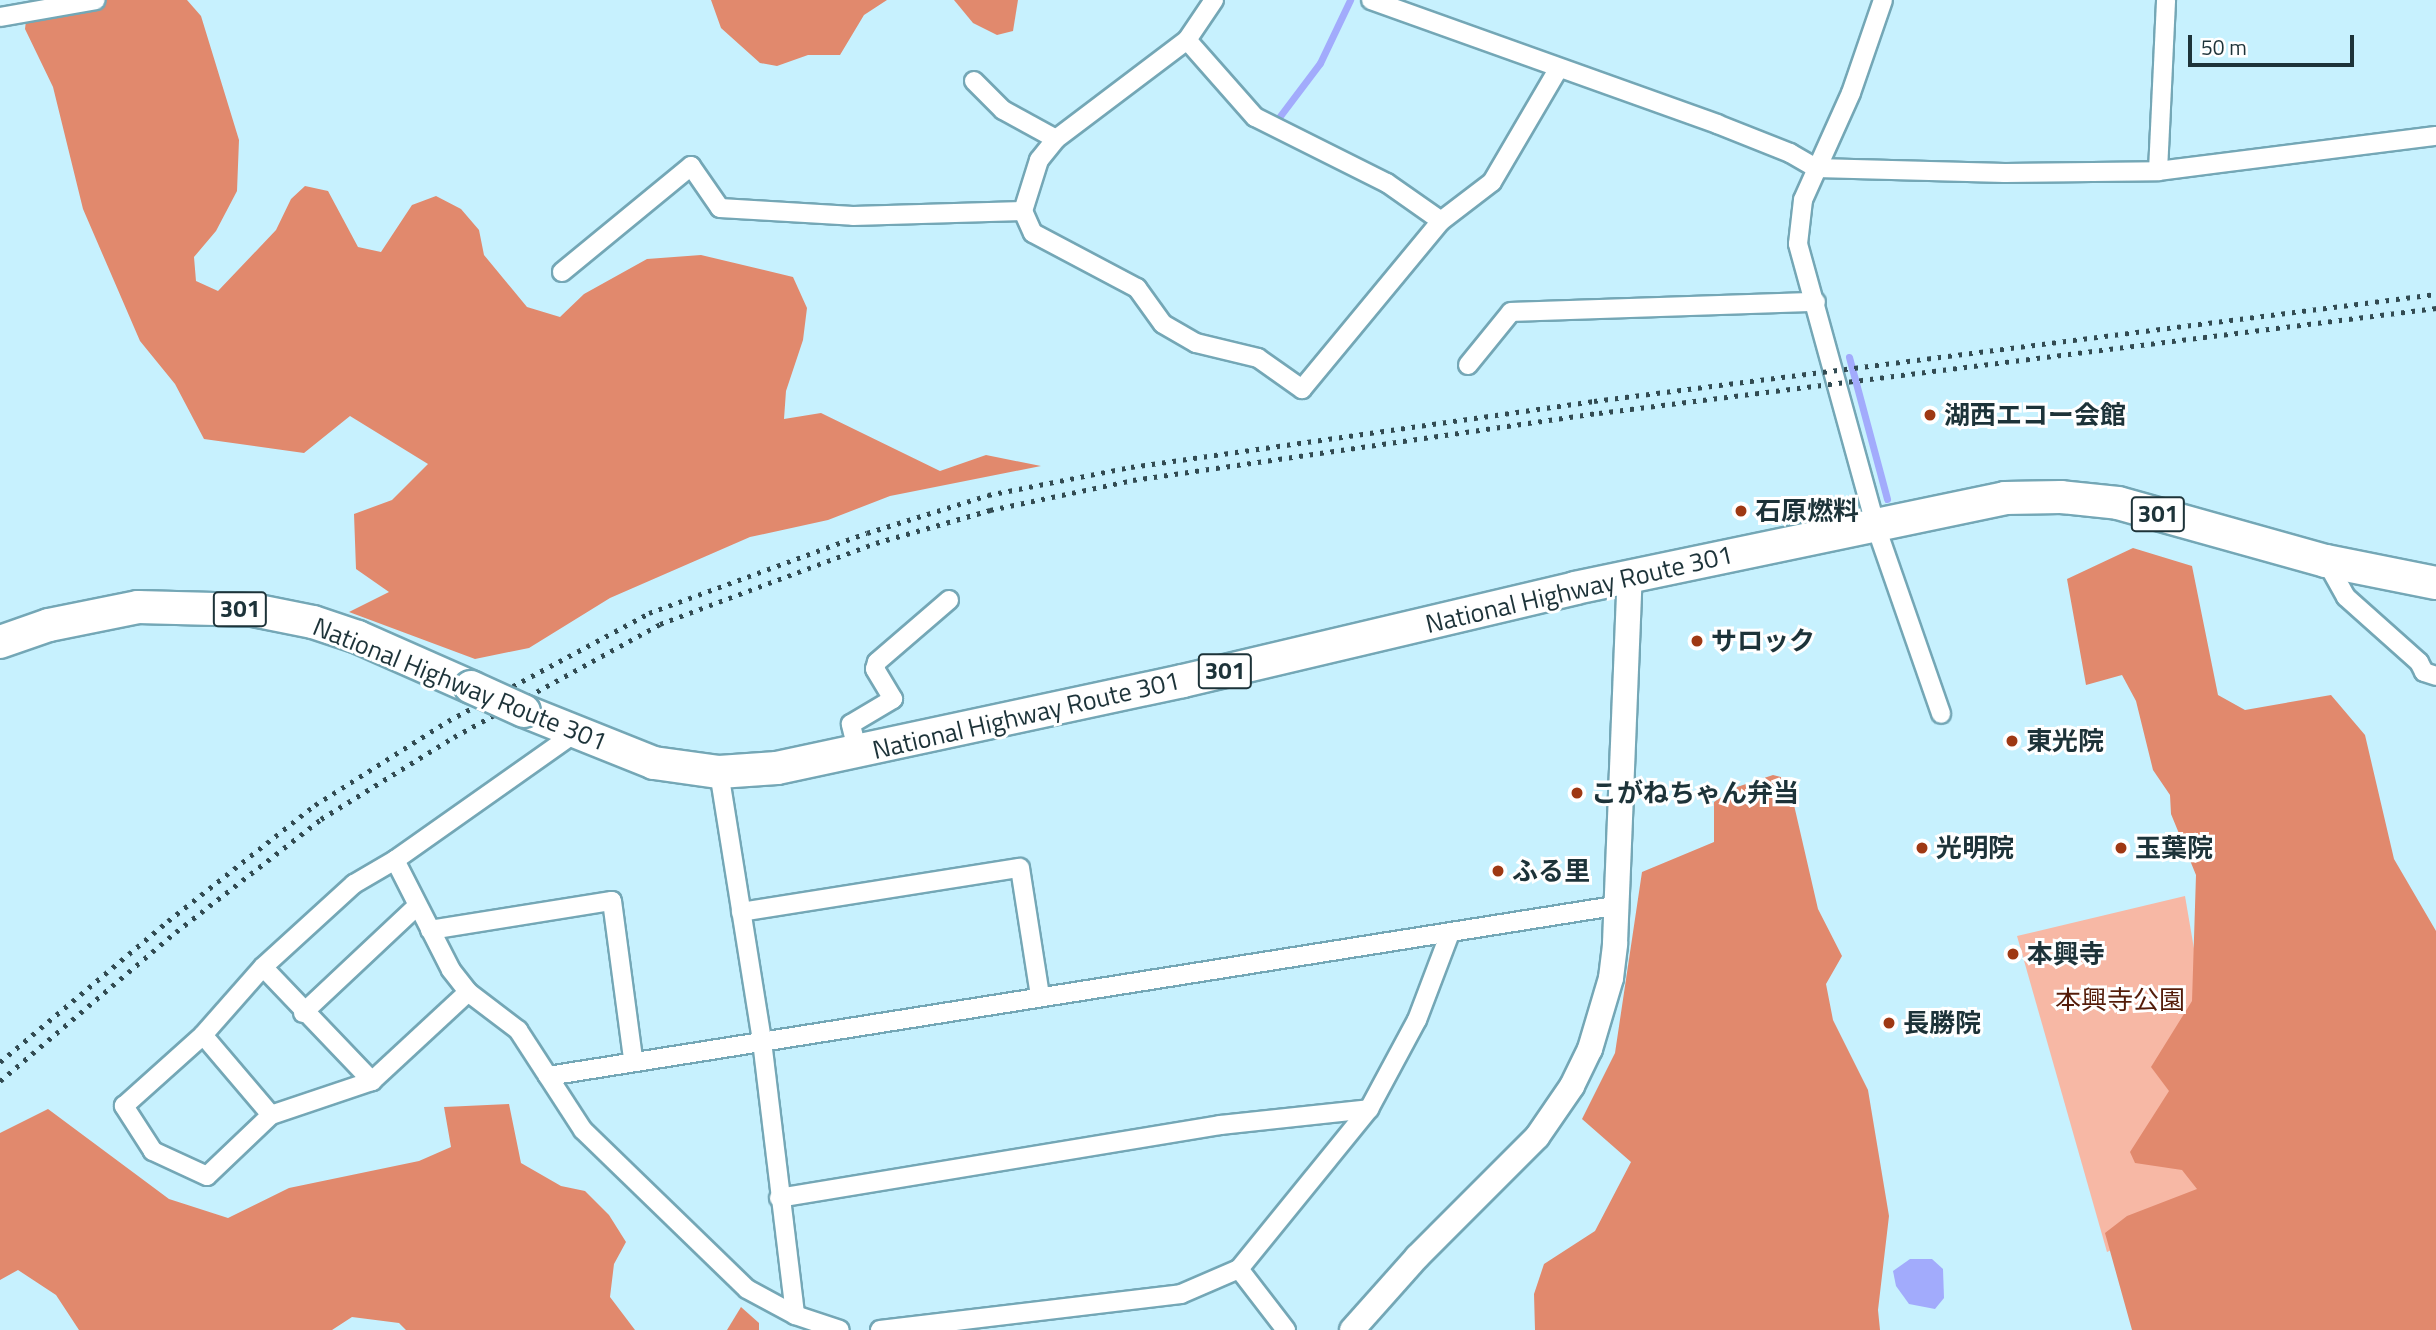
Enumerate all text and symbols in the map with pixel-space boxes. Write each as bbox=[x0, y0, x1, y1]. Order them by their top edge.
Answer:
scale bar bbox=[2191, 21, 2357, 65]
text: 50 m bbox=[2201, 31, 2247, 63]
place label: 湖西エコー会館 bbox=[1944, 399, 2126, 431]
marker: 湖西エコー会館 bbox=[1922, 407, 1938, 423]
road number: 301 bbox=[2130, 494, 2186, 534]
place label: 石原燃料 bbox=[1755, 495, 1859, 527]
marker: 石原燃料 bbox=[1733, 503, 1749, 519]
street label: National Highway Route 301 bbox=[1422, 538, 1736, 640]
road number: 301 bbox=[212, 588, 268, 630]
street label: National Highway Route 301 bbox=[309, 611, 611, 757]
place label: サロック bbox=[1711, 625, 1815, 657]
marker: サロック bbox=[1689, 633, 1705, 649]
road number: 301 bbox=[1197, 650, 1253, 692]
street label: National Highway Route 301 bbox=[869, 664, 1183, 766]
place label: 東光院 bbox=[2026, 725, 2104, 757]
marker: 東光院 bbox=[2004, 733, 2020, 749]
place label: こがねちゃん弁当 bbox=[1591, 777, 1799, 809]
marker: こがねちゃん弁当 bbox=[1569, 785, 1585, 801]
place label: 光明院 bbox=[1936, 832, 2014, 864]
place label: 玉葉院 bbox=[2135, 832, 2213, 864]
marker: 光明院 bbox=[1914, 840, 1930, 856]
marker: 玉葉院 bbox=[2113, 840, 2129, 856]
place label: ふる里 bbox=[1512, 855, 1590, 887]
marker: ふる里 bbox=[1490, 863, 1506, 879]
place label: 本興寺 bbox=[2027, 938, 2105, 970]
marker: 本興寺 bbox=[2005, 946, 2021, 962]
park label: 本興寺公園 bbox=[2055, 984, 2185, 1016]
place label: 長勝院 bbox=[1903, 1007, 1981, 1039]
marker: 長勝院 bbox=[1881, 1015, 1897, 1031]

